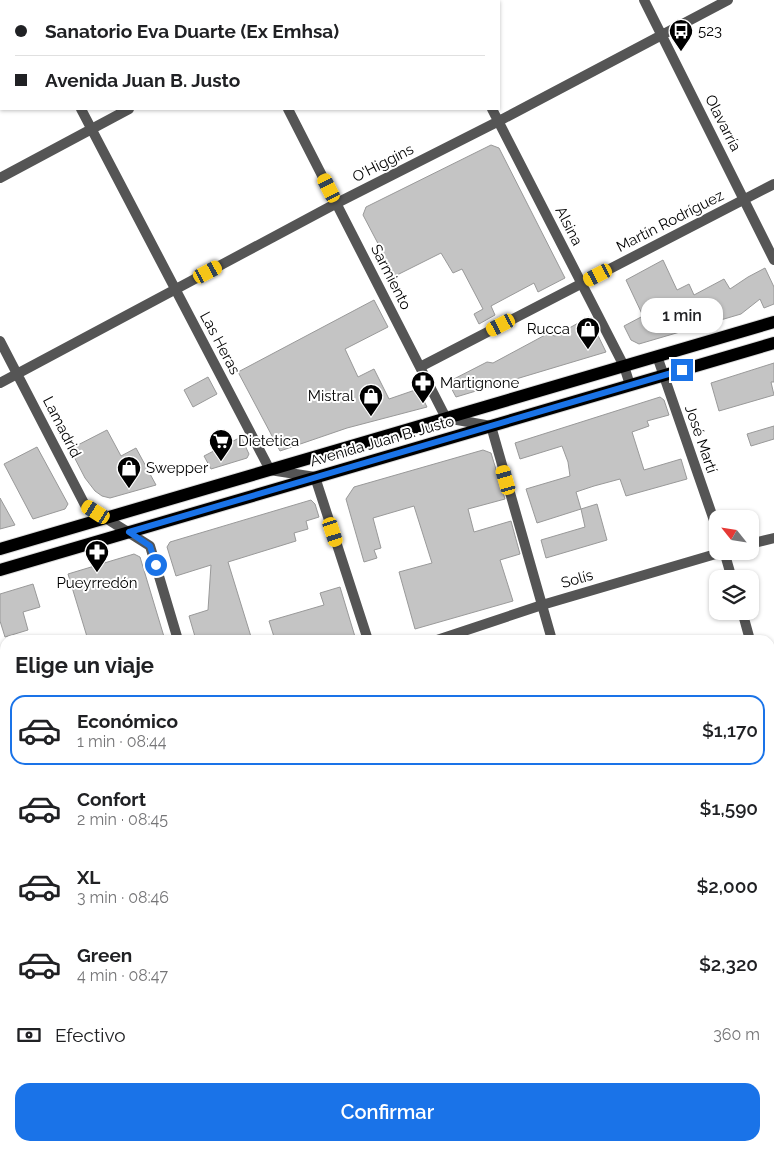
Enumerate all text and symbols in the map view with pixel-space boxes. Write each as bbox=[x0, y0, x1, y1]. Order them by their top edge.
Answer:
bus stop icon: 523 bbox=[668, 18, 694, 52]
text: Sanatorio Eva Duarte (Ex Emhsa) bbox=[45, 20, 339, 42]
place label: 523 bbox=[698, 22, 722, 40]
text: Avenida Juan B. Justo bbox=[45, 69, 240, 91]
street label: Olavarría bbox=[701, 92, 745, 154]
street label: O'Higgins bbox=[349, 140, 417, 186]
car bbox=[315, 171, 342, 205]
street label: Martín Rodríguez bbox=[613, 186, 727, 256]
street label: Alsina bbox=[552, 203, 586, 249]
street label: Sarmiento bbox=[367, 241, 415, 313]
car bbox=[191, 258, 224, 286]
car bbox=[581, 262, 614, 288]
callout: 1 min bbox=[641, 298, 723, 332]
text: 1 min bbox=[662, 306, 702, 325]
street label: Las Heras bbox=[196, 309, 244, 377]
car bbox=[484, 312, 517, 338]
shop icon: Rucca bbox=[575, 316, 601, 350]
place label: Rucca bbox=[527, 320, 570, 338]
route end bbox=[671, 359, 693, 381]
pharmacy icon: Martignone bbox=[410, 370, 436, 404]
place label: Martignone bbox=[440, 374, 520, 392]
shop icon: Mistral bbox=[358, 383, 384, 417]
place label: Mistral bbox=[308, 387, 355, 405]
street label: Lamadrid bbox=[39, 393, 85, 461]
street label: José Martí bbox=[681, 403, 721, 476]
street label: Avenida Juan B. Justo bbox=[308, 412, 456, 470]
supermarket icon: Dietetica bbox=[208, 428, 234, 462]
place label: Dietetica bbox=[238, 432, 299, 450]
shop icon: Swepper bbox=[116, 455, 142, 489]
place label: Swepper bbox=[146, 459, 209, 477]
car bbox=[494, 464, 517, 496]
car bbox=[79, 498, 112, 526]
north arrow bbox=[709, 510, 759, 560]
map controls bbox=[709, 510, 759, 620]
car bbox=[321, 515, 344, 549]
pharmacy icon: Pueyrredón bbox=[84, 539, 110, 573]
route start bbox=[145, 554, 167, 576]
street label: Solís bbox=[559, 566, 595, 592]
button: layers bbox=[709, 570, 759, 620]
place label: Pueyrredón bbox=[56, 574, 138, 592]
text: Elige un viaje bbox=[15, 652, 154, 678]
icon: car bbox=[17, 708, 62, 753]
text: Económico bbox=[77, 710, 178, 732]
text: $1,170 bbox=[702, 719, 758, 741]
text: 1 min · 08:44 bbox=[77, 732, 166, 751]
icon: car bbox=[17, 786, 62, 831]
text: Confort bbox=[77, 788, 146, 810]
text: $1,590 bbox=[700, 797, 758, 819]
text: 2 min · 08:45 bbox=[77, 810, 168, 829]
icon: car bbox=[17, 864, 62, 909]
text: XL bbox=[77, 866, 100, 888]
text: $2,000 bbox=[696, 875, 758, 897]
text: 3 min · 08:46 bbox=[77, 888, 169, 907]
icon: car bbox=[17, 942, 62, 987]
text: Green bbox=[77, 944, 132, 966]
text: $2,320 bbox=[699, 953, 758, 975]
text: 4 min · 08:47 bbox=[77, 966, 168, 985]
icon: cash bbox=[15, 1021, 43, 1049]
text: Efectivo bbox=[55, 1024, 126, 1046]
text: 360 m bbox=[713, 1025, 760, 1044]
button: Confirmar bbox=[15, 1083, 760, 1141]

